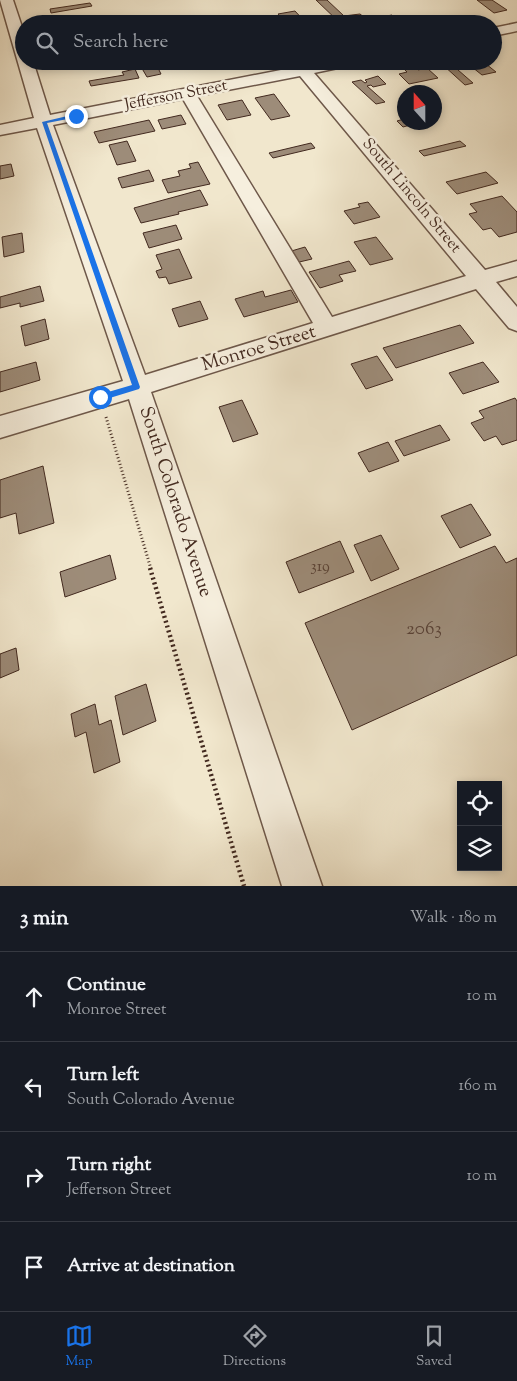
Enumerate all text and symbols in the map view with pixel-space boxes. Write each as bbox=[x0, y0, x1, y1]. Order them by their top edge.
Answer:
search box bbox=[15, 15, 502, 70]
icon: search bbox=[33, 29, 61, 57]
text: Search here bbox=[73, 29, 168, 56]
street label: Jefferson Street bbox=[122, 75, 230, 117]
north arrow bbox=[397, 85, 442, 130]
route end bbox=[65, 105, 88, 128]
street label: South Lincoln Street bbox=[356, 134, 466, 259]
street label: Monroe Street bbox=[199, 319, 320, 379]
route start bbox=[89, 386, 112, 409]
street label: South Colorado Avenue bbox=[131, 403, 219, 601]
house number: 319 bbox=[310, 556, 330, 579]
house number: 2063 bbox=[406, 616, 442, 643]
map controls bbox=[457, 781, 502, 871]
button: locate bbox=[457, 781, 502, 826]
button: layers bbox=[457, 826, 502, 871]
text: 3 min bbox=[20, 904, 69, 934]
text: Walk · 180 m bbox=[410, 907, 497, 930]
text: Continue bbox=[67, 972, 146, 999]
icon: ahead bbox=[20, 983, 48, 1011]
text: 10 m bbox=[467, 985, 497, 1008]
text: Monroe Street bbox=[67, 999, 166, 1022]
text: Turn left bbox=[67, 1062, 139, 1089]
icon: left bbox=[20, 1073, 48, 1101]
text: 160 m bbox=[459, 1075, 497, 1098]
text: South Colorado Avenue bbox=[67, 1089, 235, 1112]
text: Turn right bbox=[67, 1152, 151, 1179]
icon: right bbox=[20, 1163, 48, 1191]
text: 10 m bbox=[467, 1165, 497, 1188]
text: Jefferson Street bbox=[67, 1179, 171, 1202]
icon: arrive bbox=[20, 1253, 48, 1281]
text: Arrive at destination bbox=[67, 1253, 235, 1280]
tab: Map bbox=[65, 1322, 93, 1372]
tab: Directions bbox=[223, 1322, 286, 1372]
tab: Saved bbox=[416, 1322, 452, 1372]

